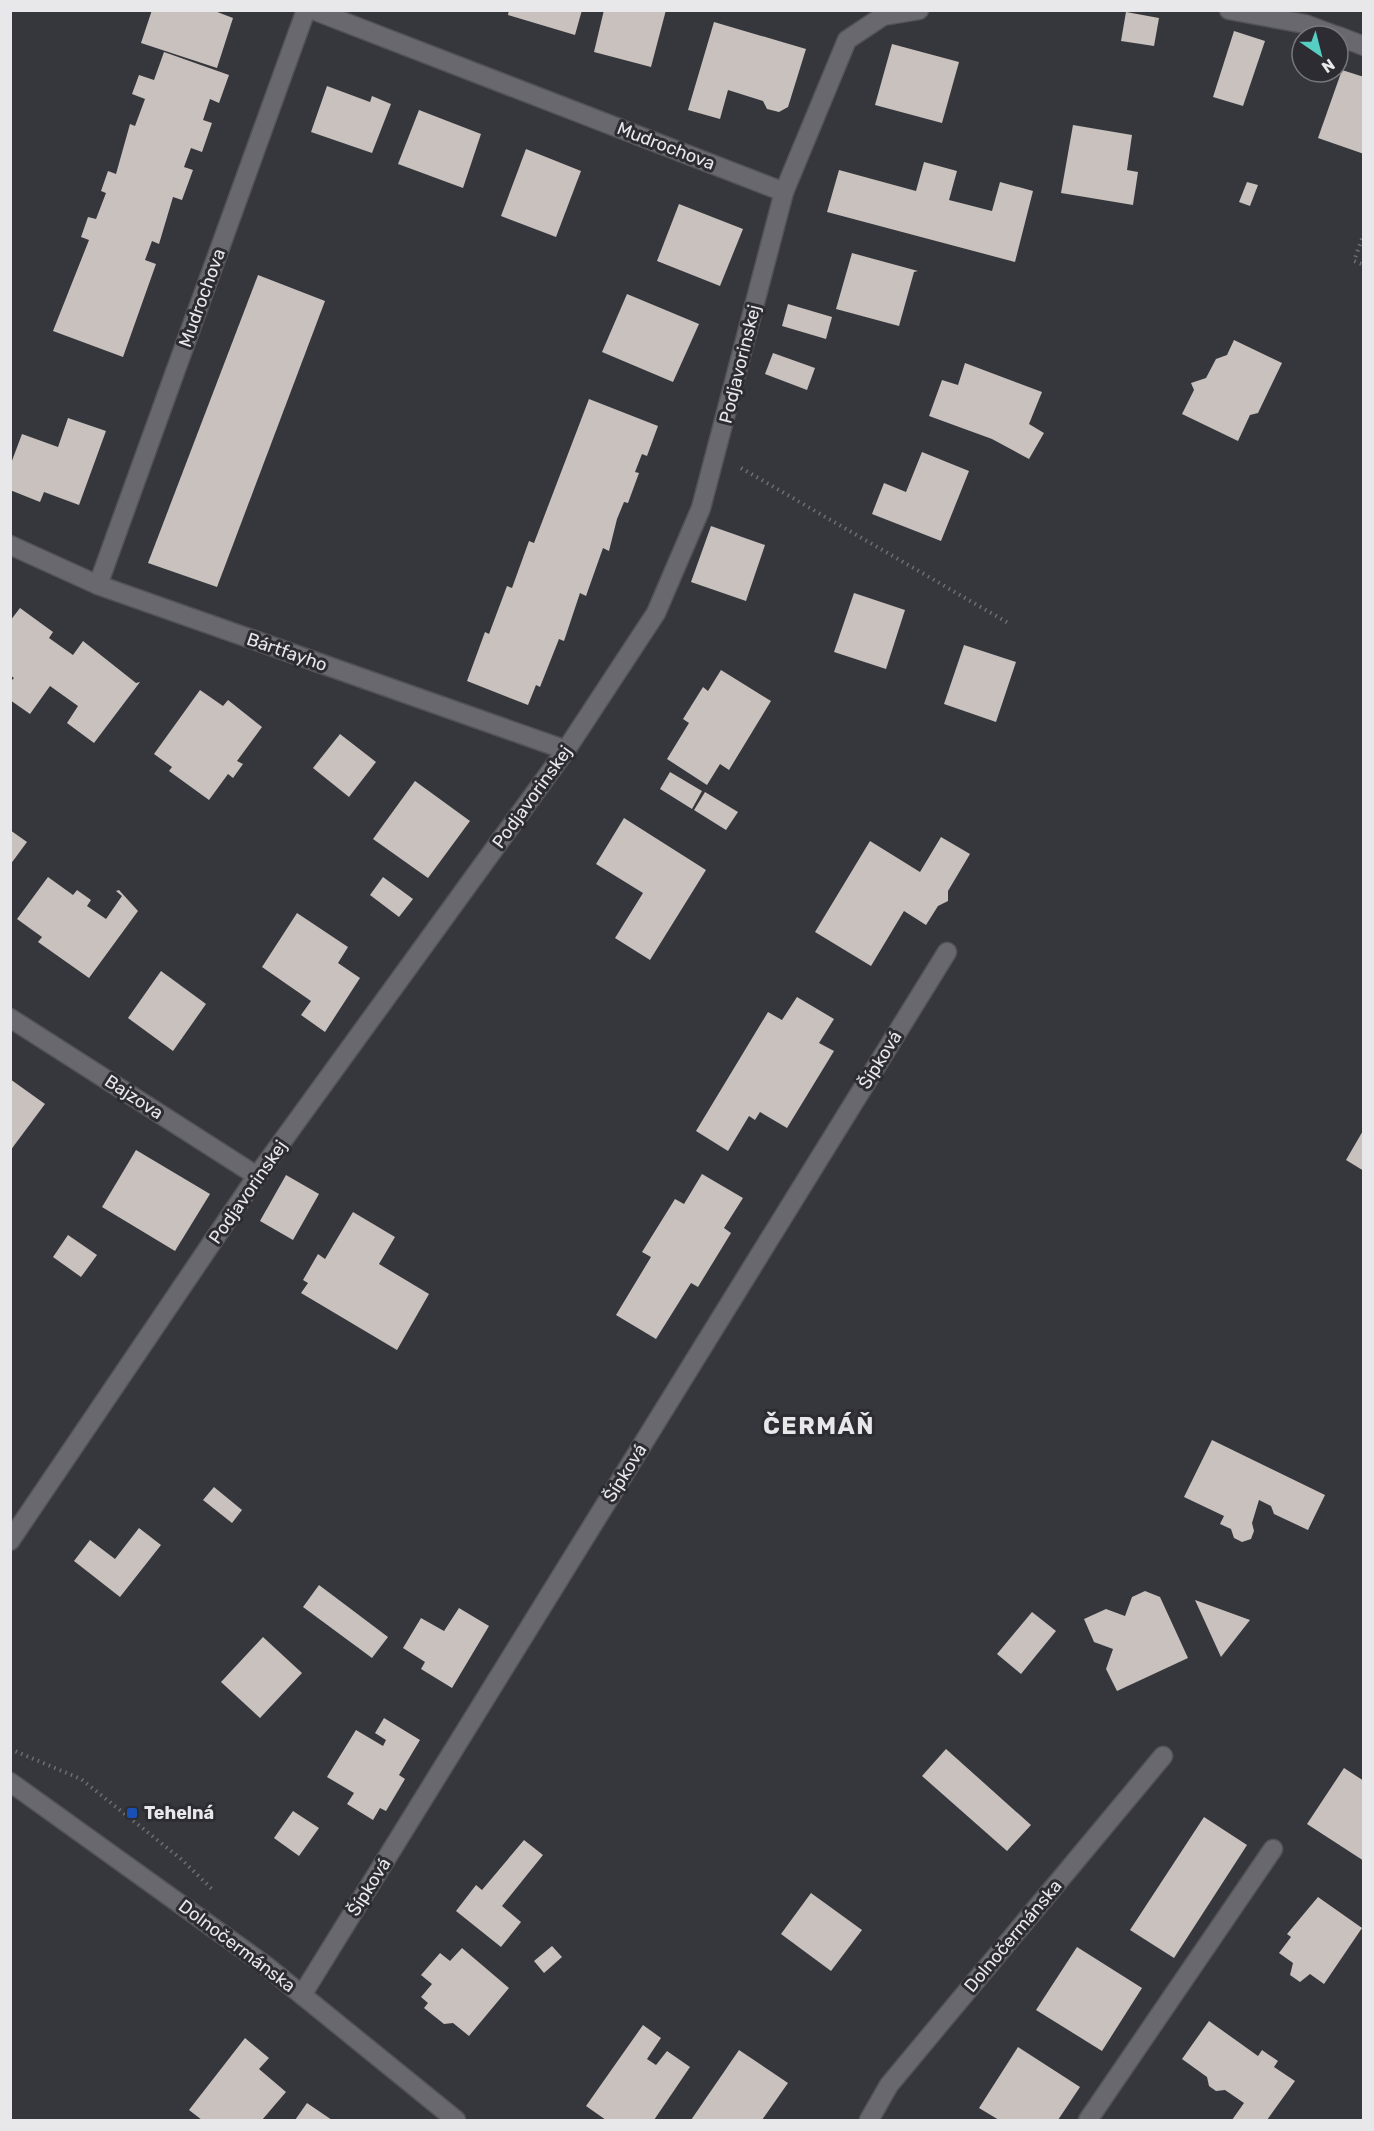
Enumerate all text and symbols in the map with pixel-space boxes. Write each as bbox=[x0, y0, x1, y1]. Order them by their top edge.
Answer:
north arrow bbox=[1290, 24, 1350, 84]
text: N bbox=[1318, 55, 1338, 77]
street label: Mudrochova bbox=[614, 117, 718, 175]
street label: Mudrochova bbox=[174, 246, 230, 350]
street label: Podjavorinskej bbox=[715, 302, 765, 426]
street label: Bártfayho bbox=[244, 628, 330, 676]
street label: Podjavorinskej bbox=[487, 741, 577, 853]
street label: Šípková bbox=[854, 1027, 906, 1093]
street label: Bajzova bbox=[101, 1070, 167, 1124]
street label: Podjavorinskej bbox=[204, 1136, 292, 1248]
district label: ČERMÁŇ bbox=[763, 1411, 875, 1440]
street label: Šípková bbox=[599, 1440, 651, 1506]
place label: Tehelná bbox=[144, 1802, 214, 1824]
marker: Tehelná bbox=[125, 1806, 139, 1820]
street label: Šípková bbox=[343, 1854, 395, 1920]
street label: Dolnočermánska bbox=[959, 1875, 1067, 1997]
street label: Dolnočermánska bbox=[174, 1895, 300, 1997]

